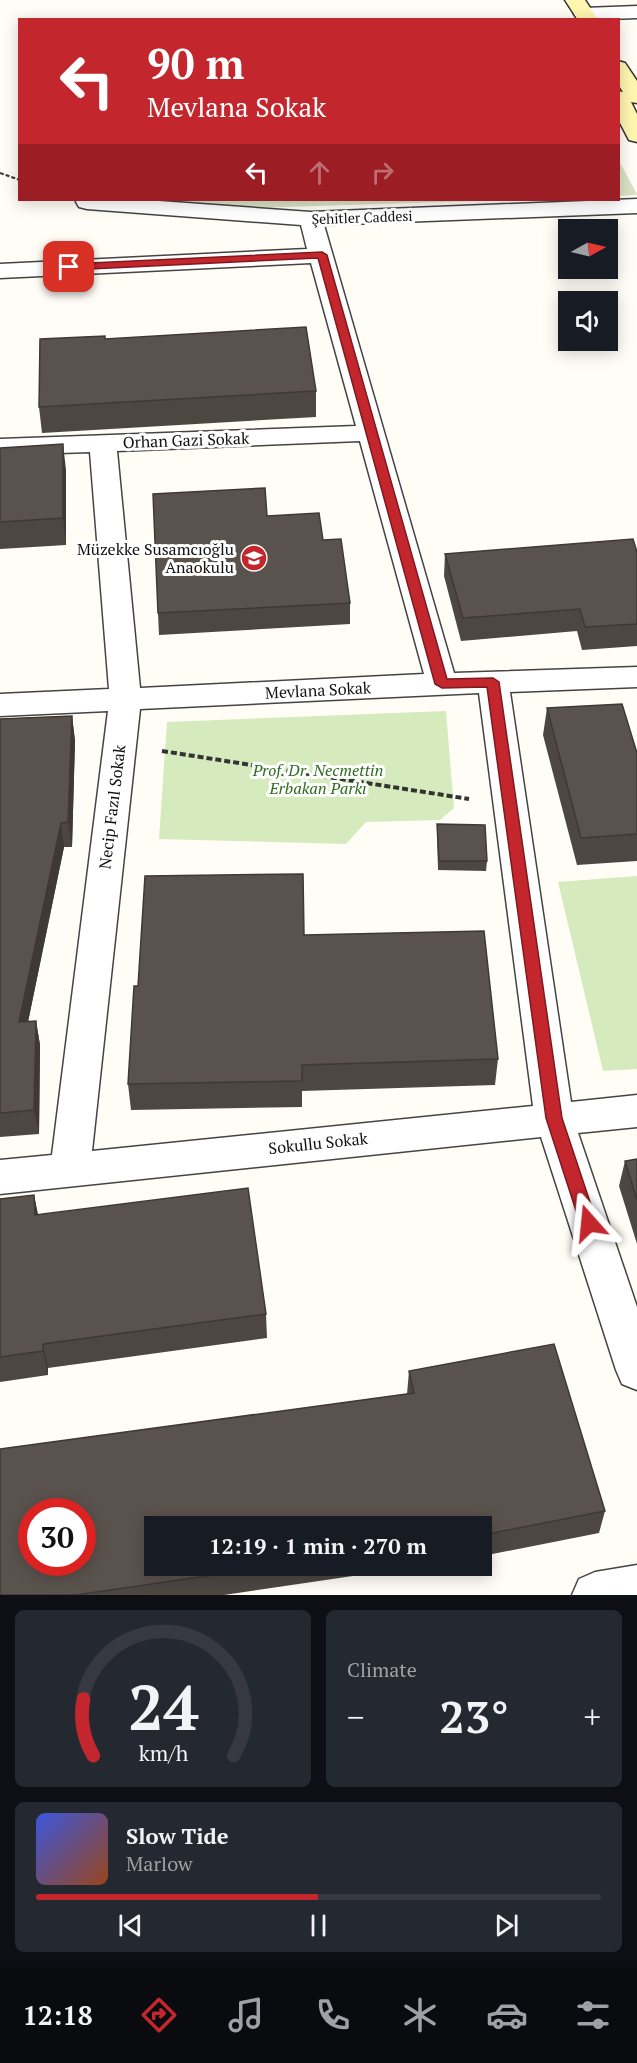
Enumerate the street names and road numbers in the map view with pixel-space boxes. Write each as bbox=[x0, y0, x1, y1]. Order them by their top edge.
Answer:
street label: Şehitler Caddesi bbox=[311, 206, 413, 228]
street label: Orhan Gazi Sokak bbox=[122, 427, 250, 453]
street label: Mevlana Sokak bbox=[264, 676, 372, 704]
street label: Necip Fazıl Sokak bbox=[93, 743, 131, 870]
street label: Sokullu Sokak bbox=[267, 1127, 369, 1159]

